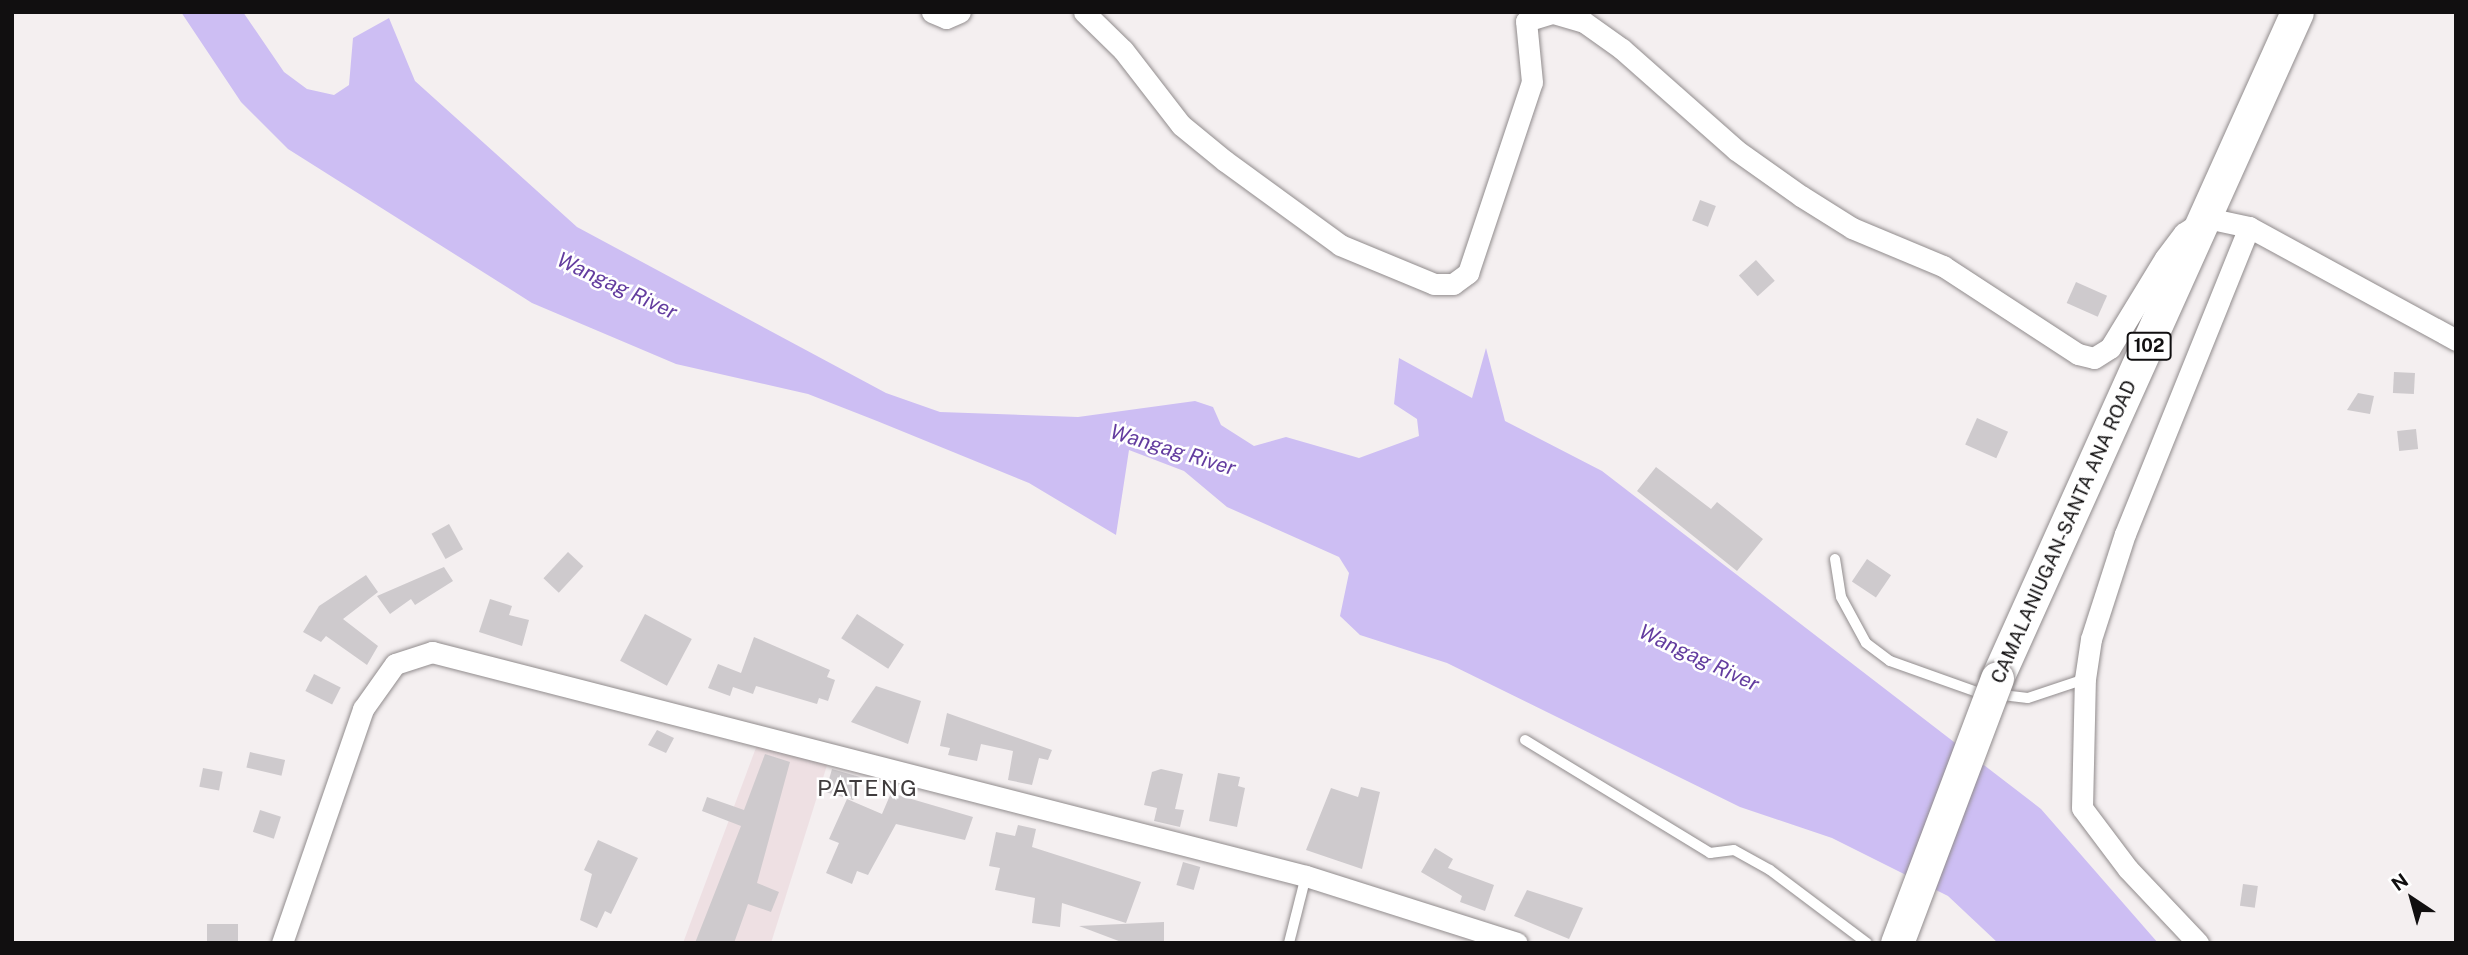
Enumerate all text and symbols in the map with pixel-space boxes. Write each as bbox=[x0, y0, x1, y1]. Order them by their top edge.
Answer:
water label: Wangag River bbox=[553, 247, 681, 325]
road number: 102 bbox=[2126, 332, 2172, 360]
street label: CAMALANIUGAN-SANTA ANA ROAD bbox=[1987, 377, 2141, 687]
water label: Wangag River bbox=[1107, 419, 1239, 481]
water label: Wangag River bbox=[1635, 619, 1763, 697]
district label: PATENG bbox=[818, 774, 918, 802]
north arrow bbox=[2377, 864, 2447, 934]
text: N bbox=[2387, 869, 2412, 895]

